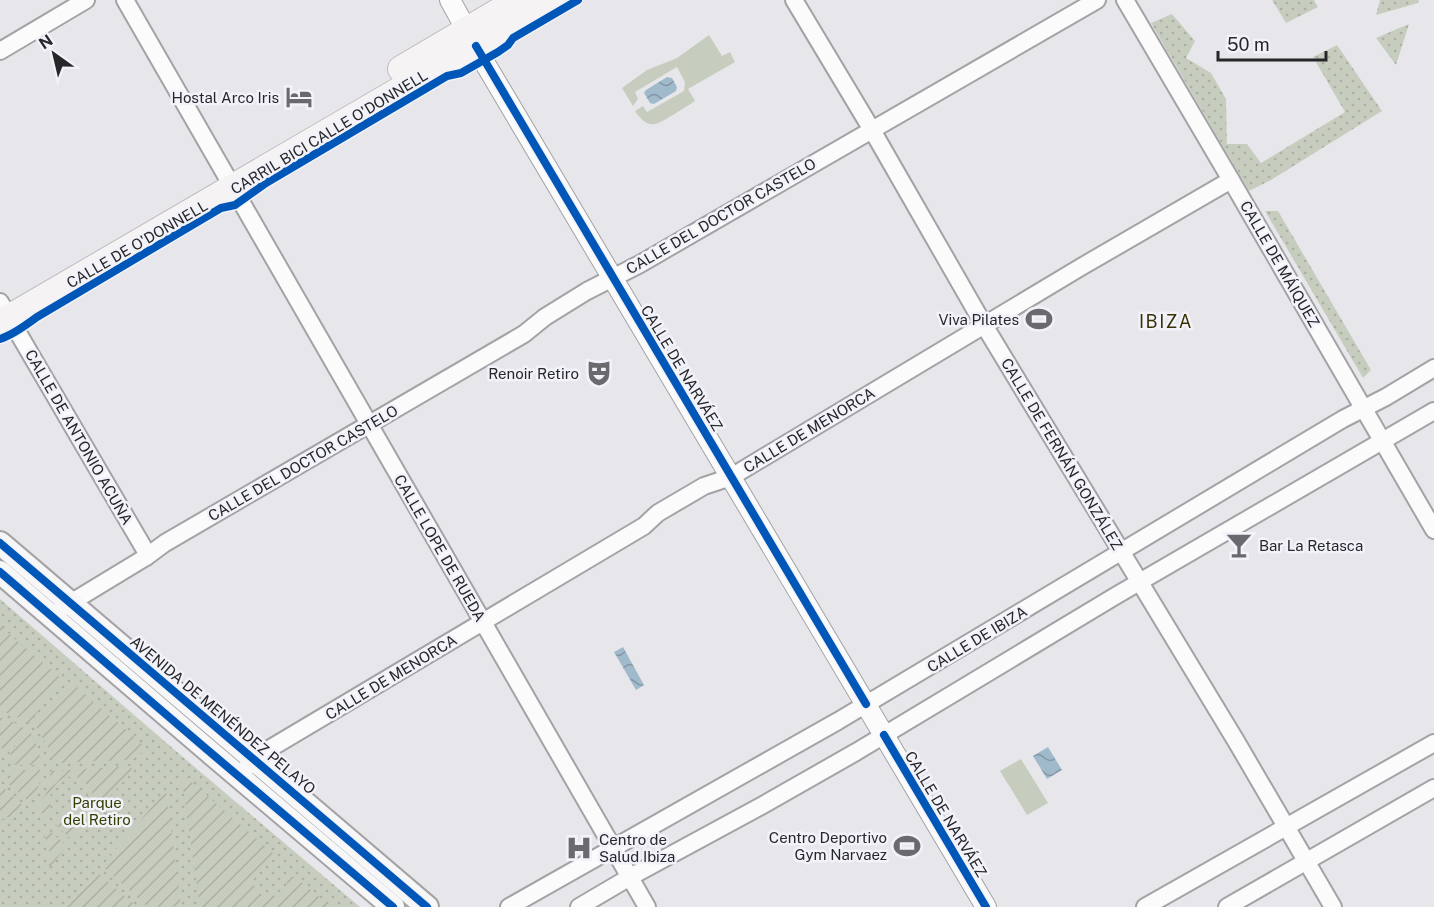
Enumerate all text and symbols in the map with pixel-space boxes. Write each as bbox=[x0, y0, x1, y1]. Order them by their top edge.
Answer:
north arrow bbox=[24, 24, 84, 84]
scale bar bbox=[1218, 24, 1326, 62]
text: N bbox=[35, 31, 56, 53]
text: 50 m bbox=[1227, 34, 1270, 55]
street label: CARRIL BICI CALLE O'DONNELL bbox=[227, 66, 431, 198]
hotel icon: Hostal Arco Iris bbox=[284, 82, 314, 112]
place label: Hostal Arco Iris bbox=[172, 89, 279, 106]
street label: CALLE DEL DOCTOR CASTELO bbox=[623, 155, 819, 277]
street label: CALLE DE O'DONNELL bbox=[64, 197, 210, 291]
street label: CALLE DE MÁIQUEZ bbox=[1237, 198, 1323, 330]
street label: CALLE DE NARVÁEZ bbox=[638, 302, 726, 434]
sports icon: Viva Pilates bbox=[1024, 304, 1054, 334]
place label: Viva Pilates bbox=[938, 311, 1019, 328]
district label: IBIZA bbox=[1139, 311, 1193, 332]
street label: CALLE DE ANTONIO ACUÑA bbox=[22, 346, 136, 528]
street label: CALLE DE FERNÁN GONZÁLEZ bbox=[998, 355, 1126, 553]
theatre icon: Renoir Retiro bbox=[584, 358, 614, 388]
place label: Renoir Retiro bbox=[488, 365, 579, 382]
street label: CALLE DE MENORCA bbox=[740, 384, 878, 476]
street label: CALLE DEL DOCTOR CASTELO bbox=[205, 402, 401, 524]
street label: CALLE LOPE DE RUEDA bbox=[391, 472, 489, 625]
bar icon: Bar La Retasca bbox=[1224, 530, 1254, 560]
place label: Bar La Retasca bbox=[1259, 537, 1363, 554]
street label: CALLE DE IBIZA bbox=[924, 602, 1030, 675]
street label: CALLE DE MENORCA bbox=[322, 631, 460, 723]
street label: AVENIDA DE MENÉNDEZ PELAYO bbox=[127, 633, 319, 797]
street label: CALLE DE NARVÁEZ bbox=[902, 748, 990, 880]
park label: Parque del Retiro bbox=[63, 794, 131, 828]
place label: Centro Deportivo Gym Narvaez bbox=[769, 829, 887, 863]
place label: Centro de Salud Ibiza bbox=[599, 831, 675, 865]
sports icon: Centro Deportivo Gym Narvaez bbox=[892, 831, 922, 861]
hospital icon: Centro de Salud Ibiza bbox=[564, 833, 594, 863]

